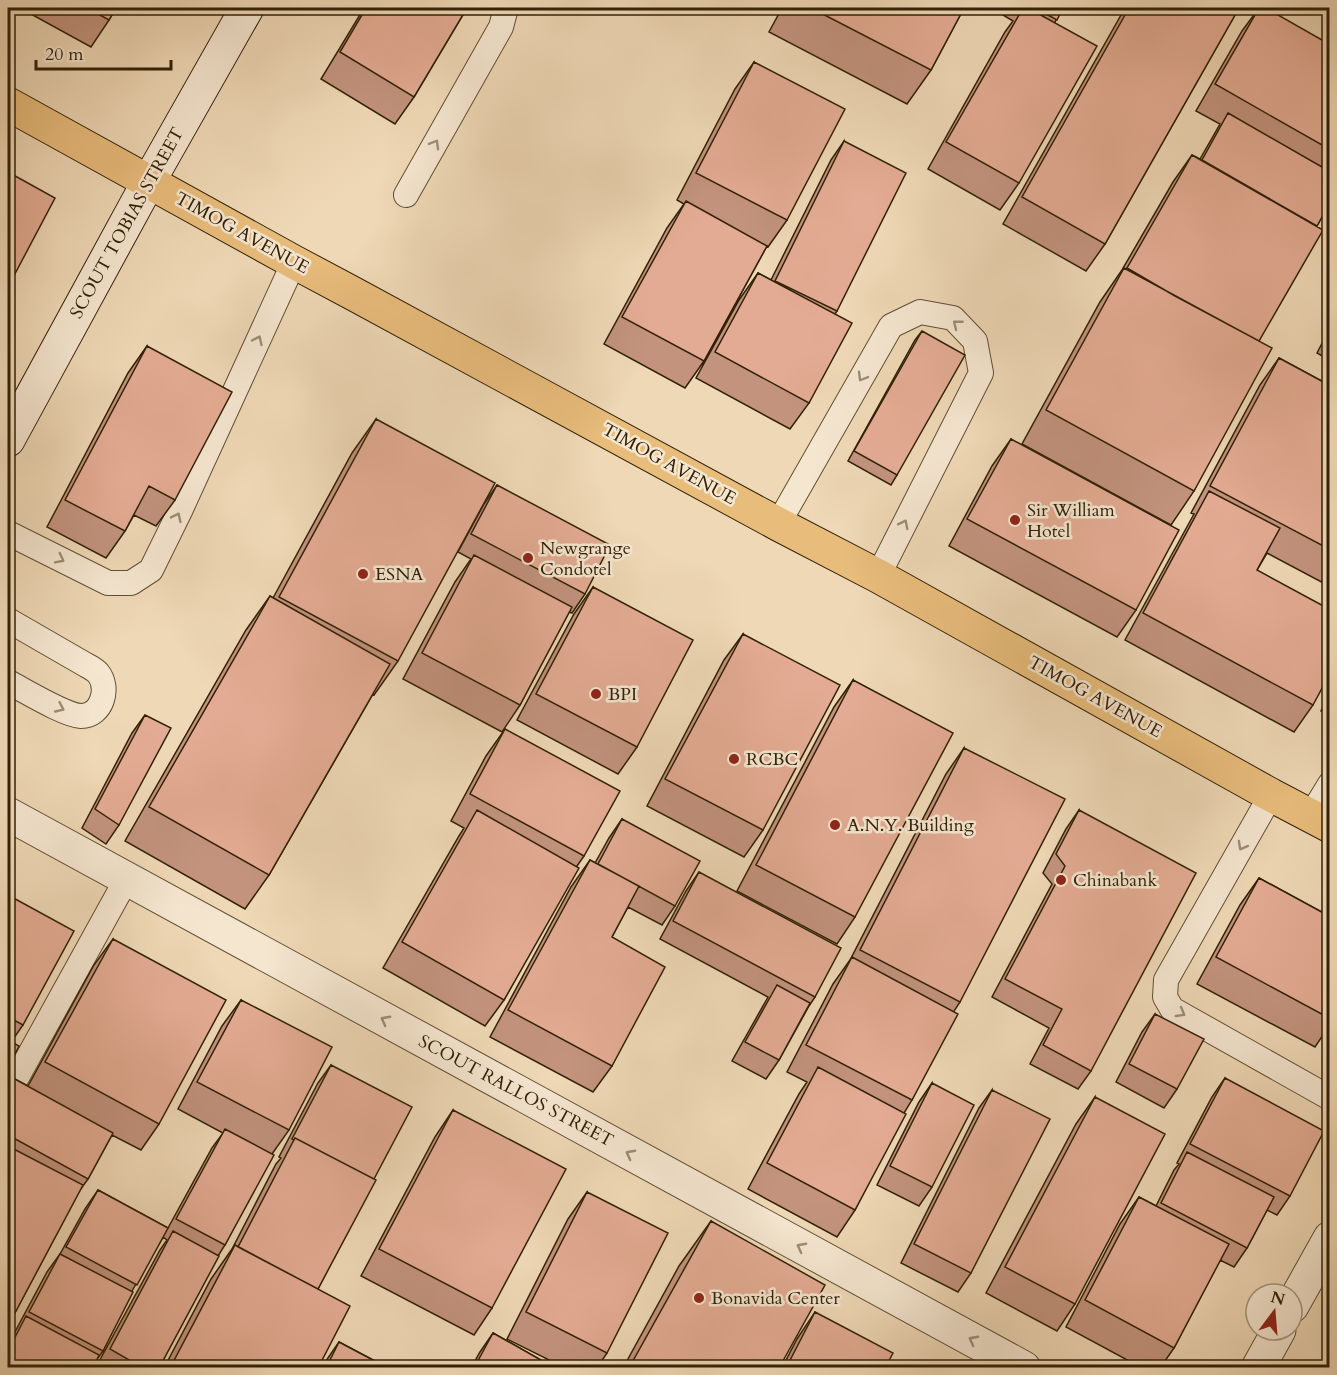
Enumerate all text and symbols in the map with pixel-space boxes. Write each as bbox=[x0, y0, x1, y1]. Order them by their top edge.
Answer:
scale bar bbox=[36, 33, 171, 71]
text: 20 m bbox=[45, 42, 84, 67]
street label: SCOUT TOBIAS STREET bbox=[64, 123, 190, 323]
one-way arrow bbox=[428, 140, 439, 150]
street label: TIMOG AVENUE bbox=[171, 186, 313, 280]
one-way arrow bbox=[952, 320, 963, 331]
one-way arrow bbox=[251, 336, 263, 347]
one-way arrow bbox=[858, 370, 869, 381]
street label: TIMOG AVENUE bbox=[598, 417, 740, 511]
place label: Sir William Hotel bbox=[1027, 498, 1115, 544]
one-way arrow bbox=[169, 513, 181, 524]
marker: Sir William Hotel bbox=[1008, 513, 1022, 527]
one-way arrow bbox=[897, 519, 909, 530]
place label: Newgrange Condotel bbox=[540, 536, 631, 582]
marker: Newgrange Condotel bbox=[521, 551, 535, 565]
one-way arrow bbox=[53, 552, 64, 563]
place label: ESNA bbox=[375, 562, 423, 587]
marker: ESNA bbox=[356, 567, 370, 581]
street label: TIMOG AVENUE bbox=[1024, 650, 1166, 744]
place label: BPI bbox=[608, 682, 637, 707]
marker: BPI bbox=[589, 687, 603, 701]
one-way arrow bbox=[53, 701, 64, 713]
place label: RCBC bbox=[746, 747, 798, 772]
marker: RCBC bbox=[727, 752, 741, 766]
place label: A.N.Y. Building bbox=[847, 813, 975, 838]
marker: A.N.Y. Building bbox=[828, 818, 842, 832]
one-way arrow bbox=[1238, 839, 1249, 850]
place label: Chinabank bbox=[1073, 868, 1157, 893]
marker: Chinabank bbox=[1054, 873, 1068, 887]
one-way arrow bbox=[1175, 1006, 1185, 1018]
one-way arrow bbox=[380, 1016, 391, 1027]
street label: SCOUT RALLOS STREET bbox=[414, 1029, 618, 1153]
one-way arrow bbox=[626, 1150, 636, 1161]
one-way arrow bbox=[797, 1243, 808, 1254]
north arrow bbox=[1244, 1282, 1304, 1342]
place label: Bonavida Center bbox=[711, 1286, 840, 1311]
text: N bbox=[1268, 1286, 1288, 1311]
marker: Bonavida Center bbox=[692, 1291, 706, 1305]
one-way arrow bbox=[968, 1336, 979, 1347]

